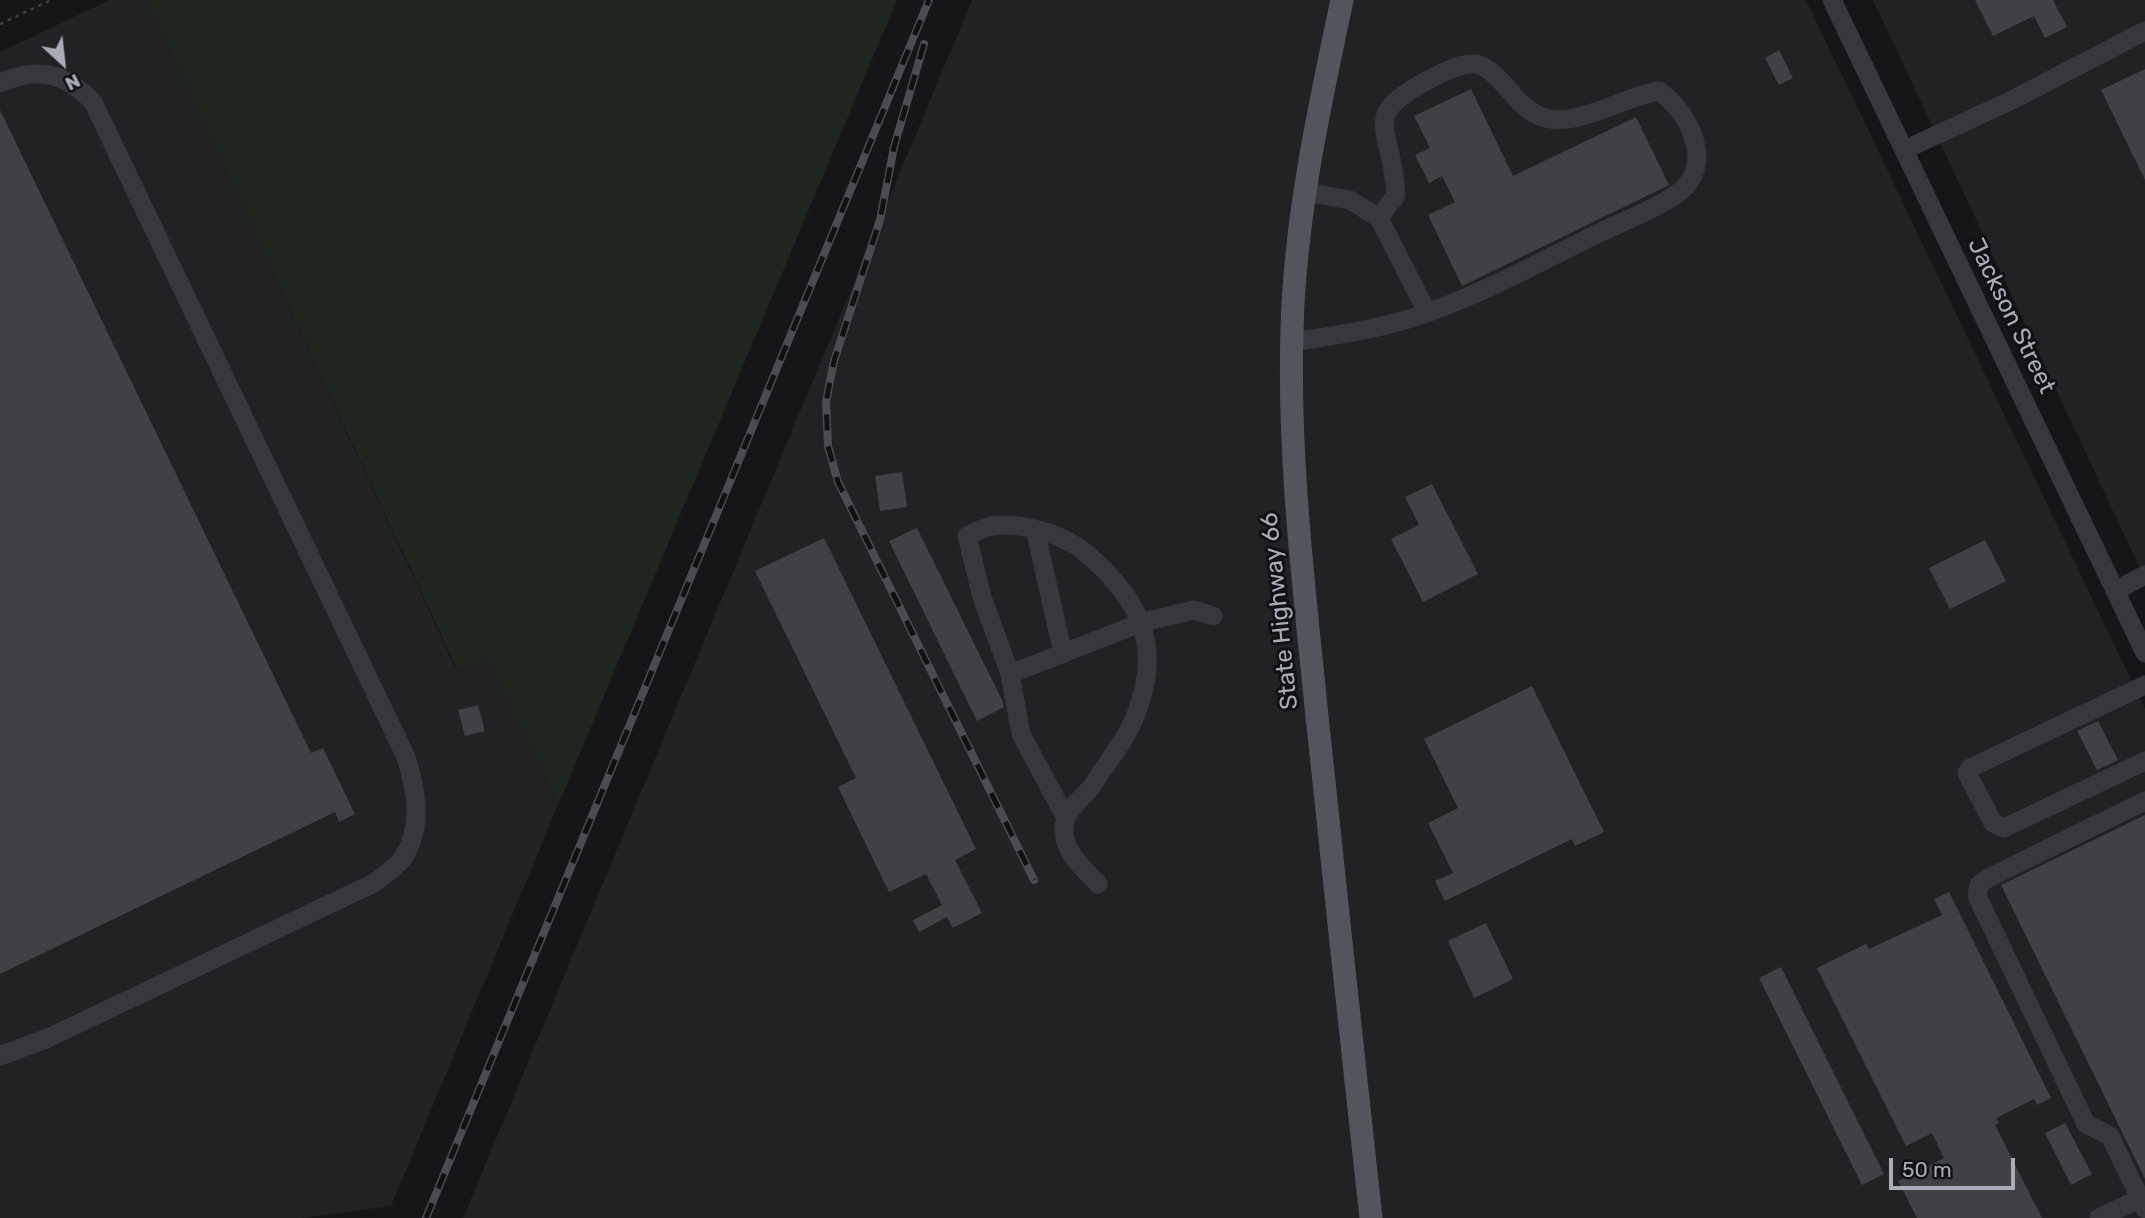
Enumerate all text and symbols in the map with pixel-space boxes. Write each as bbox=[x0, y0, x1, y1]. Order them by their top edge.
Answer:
north arrow bbox=[28, 28, 98, 98]
text: N bbox=[61, 69, 84, 96]
street label: Jackson Street bbox=[1961, 233, 2061, 399]
street label: State Highway 66 bbox=[1255, 511, 1305, 711]
scale bar bbox=[1893, 1144, 2019, 1188]
text: 50 m bbox=[1902, 1157, 1952, 1182]

